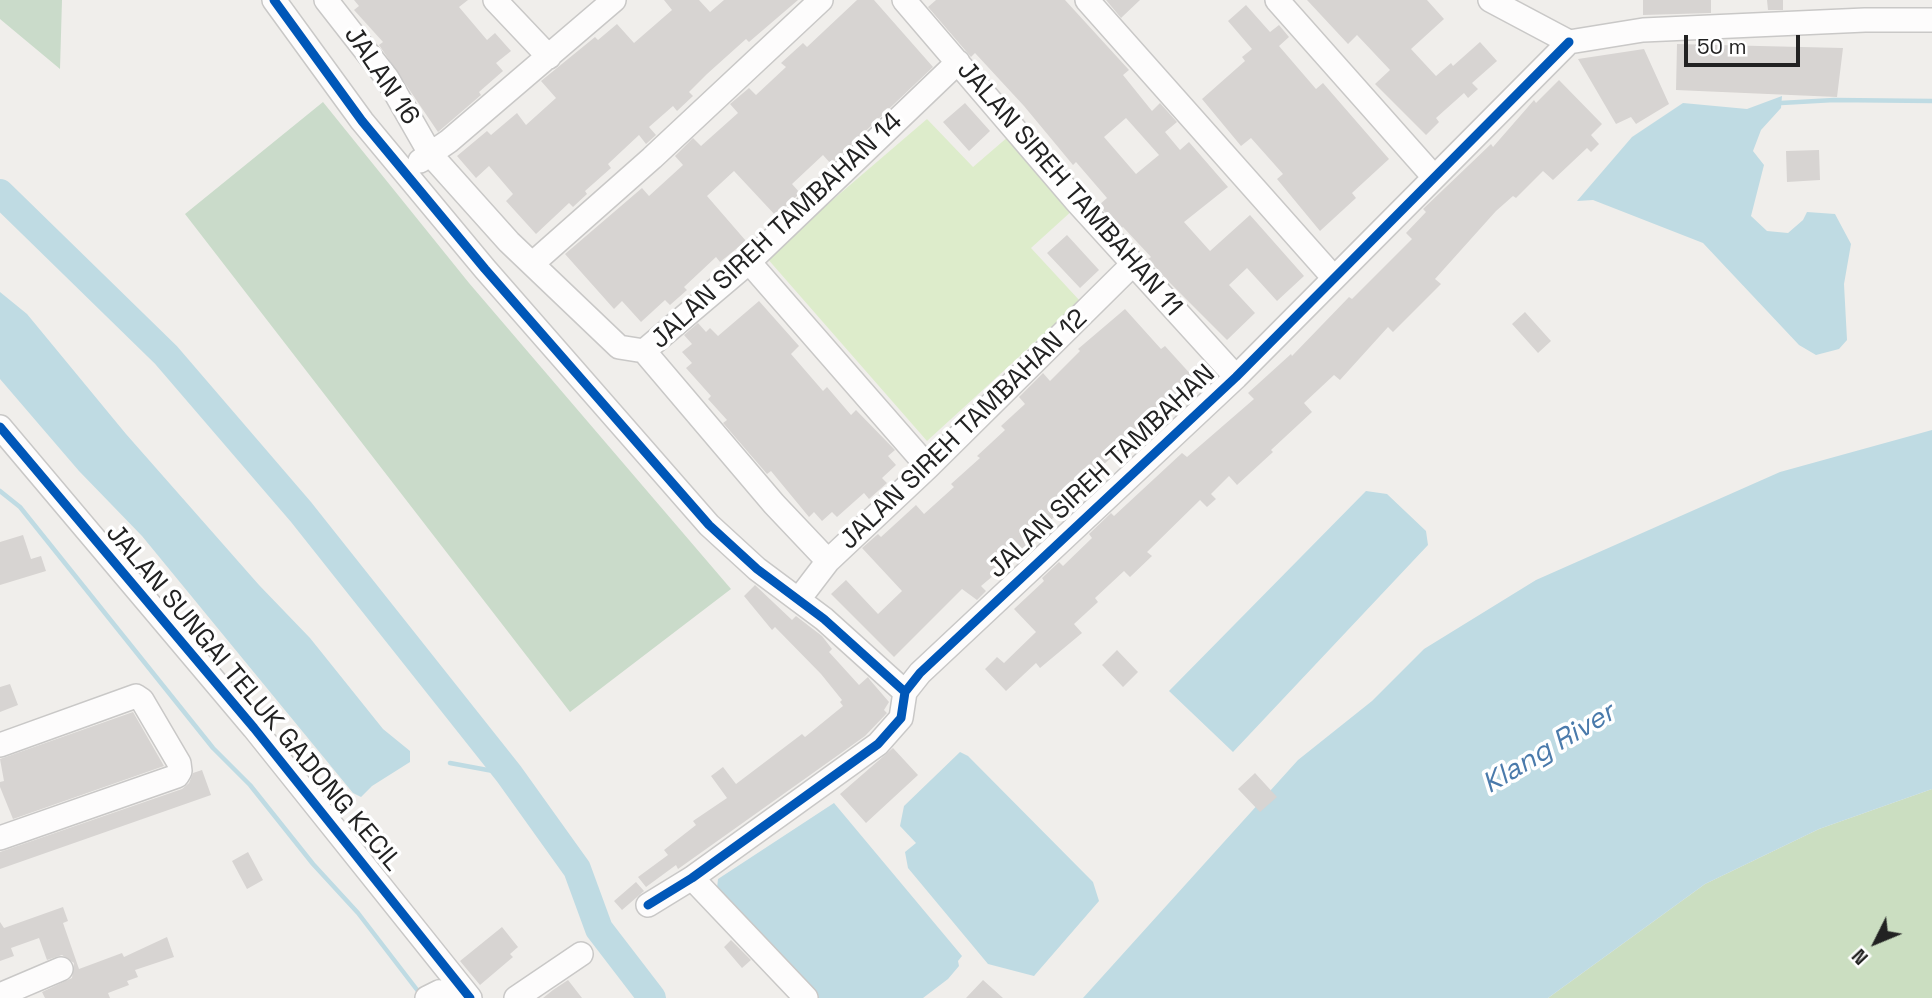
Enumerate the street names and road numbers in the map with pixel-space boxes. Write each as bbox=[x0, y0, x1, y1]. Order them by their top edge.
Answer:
street label: JALAN 16 bbox=[337, 21, 425, 131]
street label: JALAN SIREH TAMBAHAN 11 bbox=[950, 55, 1188, 323]
street label: JALAN SIREH TAMBAHAN 14 bbox=[645, 106, 909, 356]
street label: JALAN SIREH TAMBAHAN 12 bbox=[834, 303, 1094, 557]
street label: JALAN SIREH TAMBAHAN bbox=[982, 359, 1222, 585]
street label: JALAN SUNGAI TELUK GADONG KECIL bbox=[99, 518, 407, 878]

